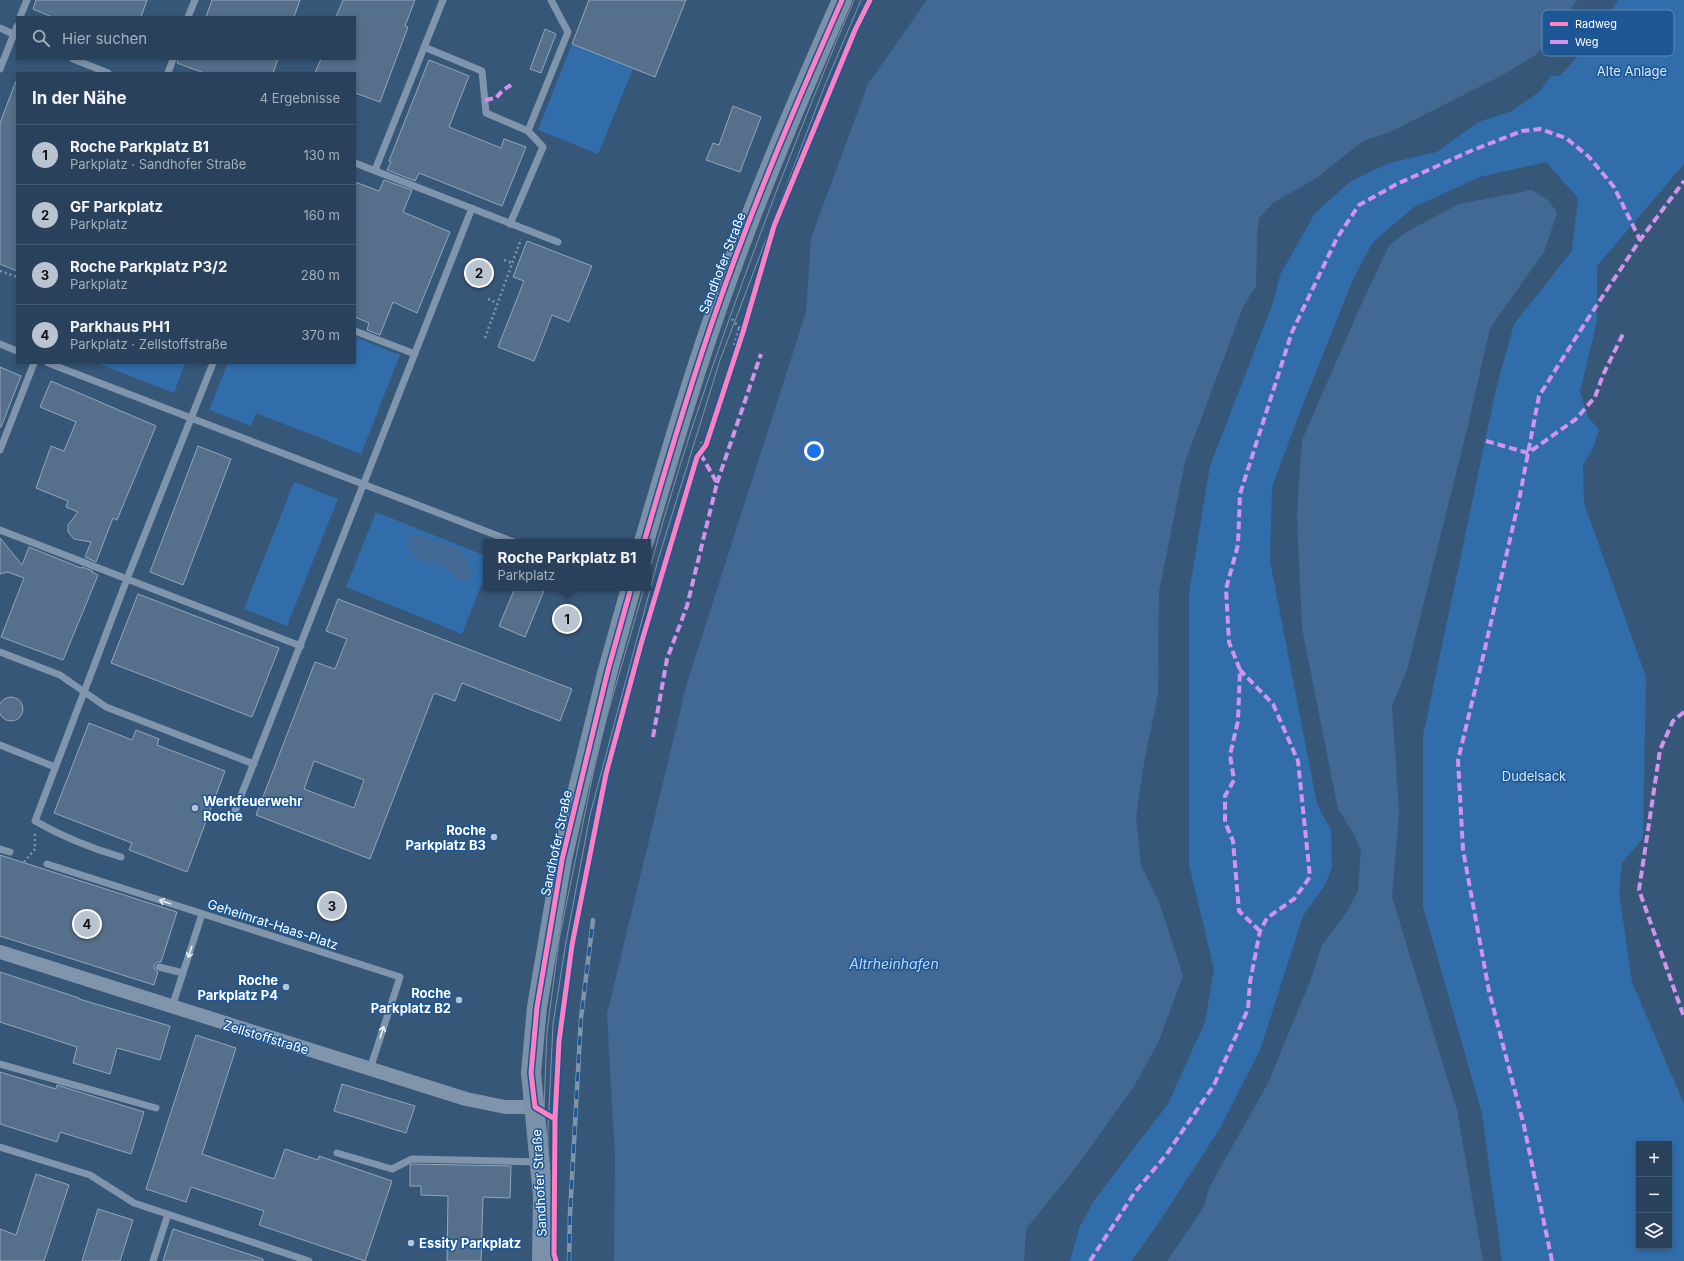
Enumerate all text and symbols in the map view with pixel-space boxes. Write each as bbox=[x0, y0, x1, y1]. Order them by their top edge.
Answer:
legend bbox=[1542, 10, 1674, 56]
search box bbox=[16, 16, 356, 60]
text: Radweg bbox=[1575, 17, 1617, 31]
icon: search bbox=[30, 27, 52, 49]
text: Hier suchen bbox=[62, 29, 147, 48]
text: Weg bbox=[1575, 35, 1598, 49]
park label: Alte Anlage bbox=[1597, 63, 1667, 79]
text: In der Nähe bbox=[32, 88, 127, 108]
text: 4 Ergebnisse bbox=[260, 90, 340, 106]
text: Roche Parkplatz B1 bbox=[70, 137, 209, 156]
text: 1 bbox=[42, 147, 48, 163]
text: 130 m bbox=[303, 147, 340, 163]
text: Parkplatz · Sandhofer Straße bbox=[70, 156, 246, 172]
text: GF Parkplatz bbox=[70, 197, 163, 216]
text: 2 bbox=[41, 207, 49, 223]
text: 160 m bbox=[303, 207, 340, 223]
street label: Sandhofer Straße bbox=[695, 210, 749, 316]
text: Parkplatz bbox=[70, 216, 128, 232]
text: Roche Parkplatz P3/2 bbox=[70, 257, 227, 276]
pin: 2 bbox=[466, 258, 492, 288]
text: 3 bbox=[41, 267, 49, 283]
text: 280 m bbox=[301, 267, 340, 283]
text: Parkplatz bbox=[70, 276, 128, 292]
text: Parkhaus PH1 bbox=[70, 317, 170, 336]
text: 4 bbox=[41, 327, 49, 343]
text: 370 m bbox=[302, 327, 340, 343]
text: Parkplatz · Zellstoffstraße bbox=[70, 336, 227, 352]
your location bbox=[804, 441, 824, 461]
popup bbox=[483, 539, 651, 591]
text: Roche Parkplatz B1 bbox=[497, 548, 637, 567]
text: Parkplatz bbox=[497, 567, 555, 583]
pin: 1 bbox=[554, 604, 580, 634]
park label: Dudelsack bbox=[1502, 768, 1566, 784]
street label: Sandhofer Straße bbox=[537, 789, 575, 897]
place label: Werkfeuerwehr Roche bbox=[203, 793, 303, 824]
marker: Werkfeuerwehr Roche bbox=[190, 803, 200, 813]
place label: Roche Parkplatz B3 bbox=[406, 822, 486, 853]
marker: Roche Parkplatz B3 bbox=[489, 832, 499, 842]
pin: 3 bbox=[319, 891, 345, 921]
street label: Geheimrat-Haas-Platz bbox=[206, 895, 340, 953]
one-way arrow bbox=[159, 898, 171, 906]
pin: 4 bbox=[74, 909, 100, 939]
one-way arrow bbox=[186, 945, 193, 958]
water label: Altrheinhafen bbox=[848, 955, 939, 972]
place label: Roche Parkplatz P4 bbox=[197, 972, 278, 1003]
marker: Roche Parkplatz P4 bbox=[281, 982, 291, 992]
place label: Roche Parkplatz B2 bbox=[371, 985, 451, 1016]
marker: Roche Parkplatz B2 bbox=[454, 995, 464, 1005]
street label: Zellstoffstraße bbox=[221, 1016, 311, 1058]
one-way arrow bbox=[379, 1026, 386, 1039]
street label: Sandhofer Straße bbox=[528, 1129, 550, 1237]
map controls bbox=[1636, 1141, 1672, 1249]
button: + bbox=[1636, 1141, 1672, 1177]
button: − bbox=[1636, 1177, 1672, 1213]
button: layers bbox=[1636, 1213, 1672, 1249]
place label: Essity Parkplatz bbox=[419, 1235, 521, 1251]
marker: Essity Parkplatz bbox=[406, 1238, 416, 1248]

